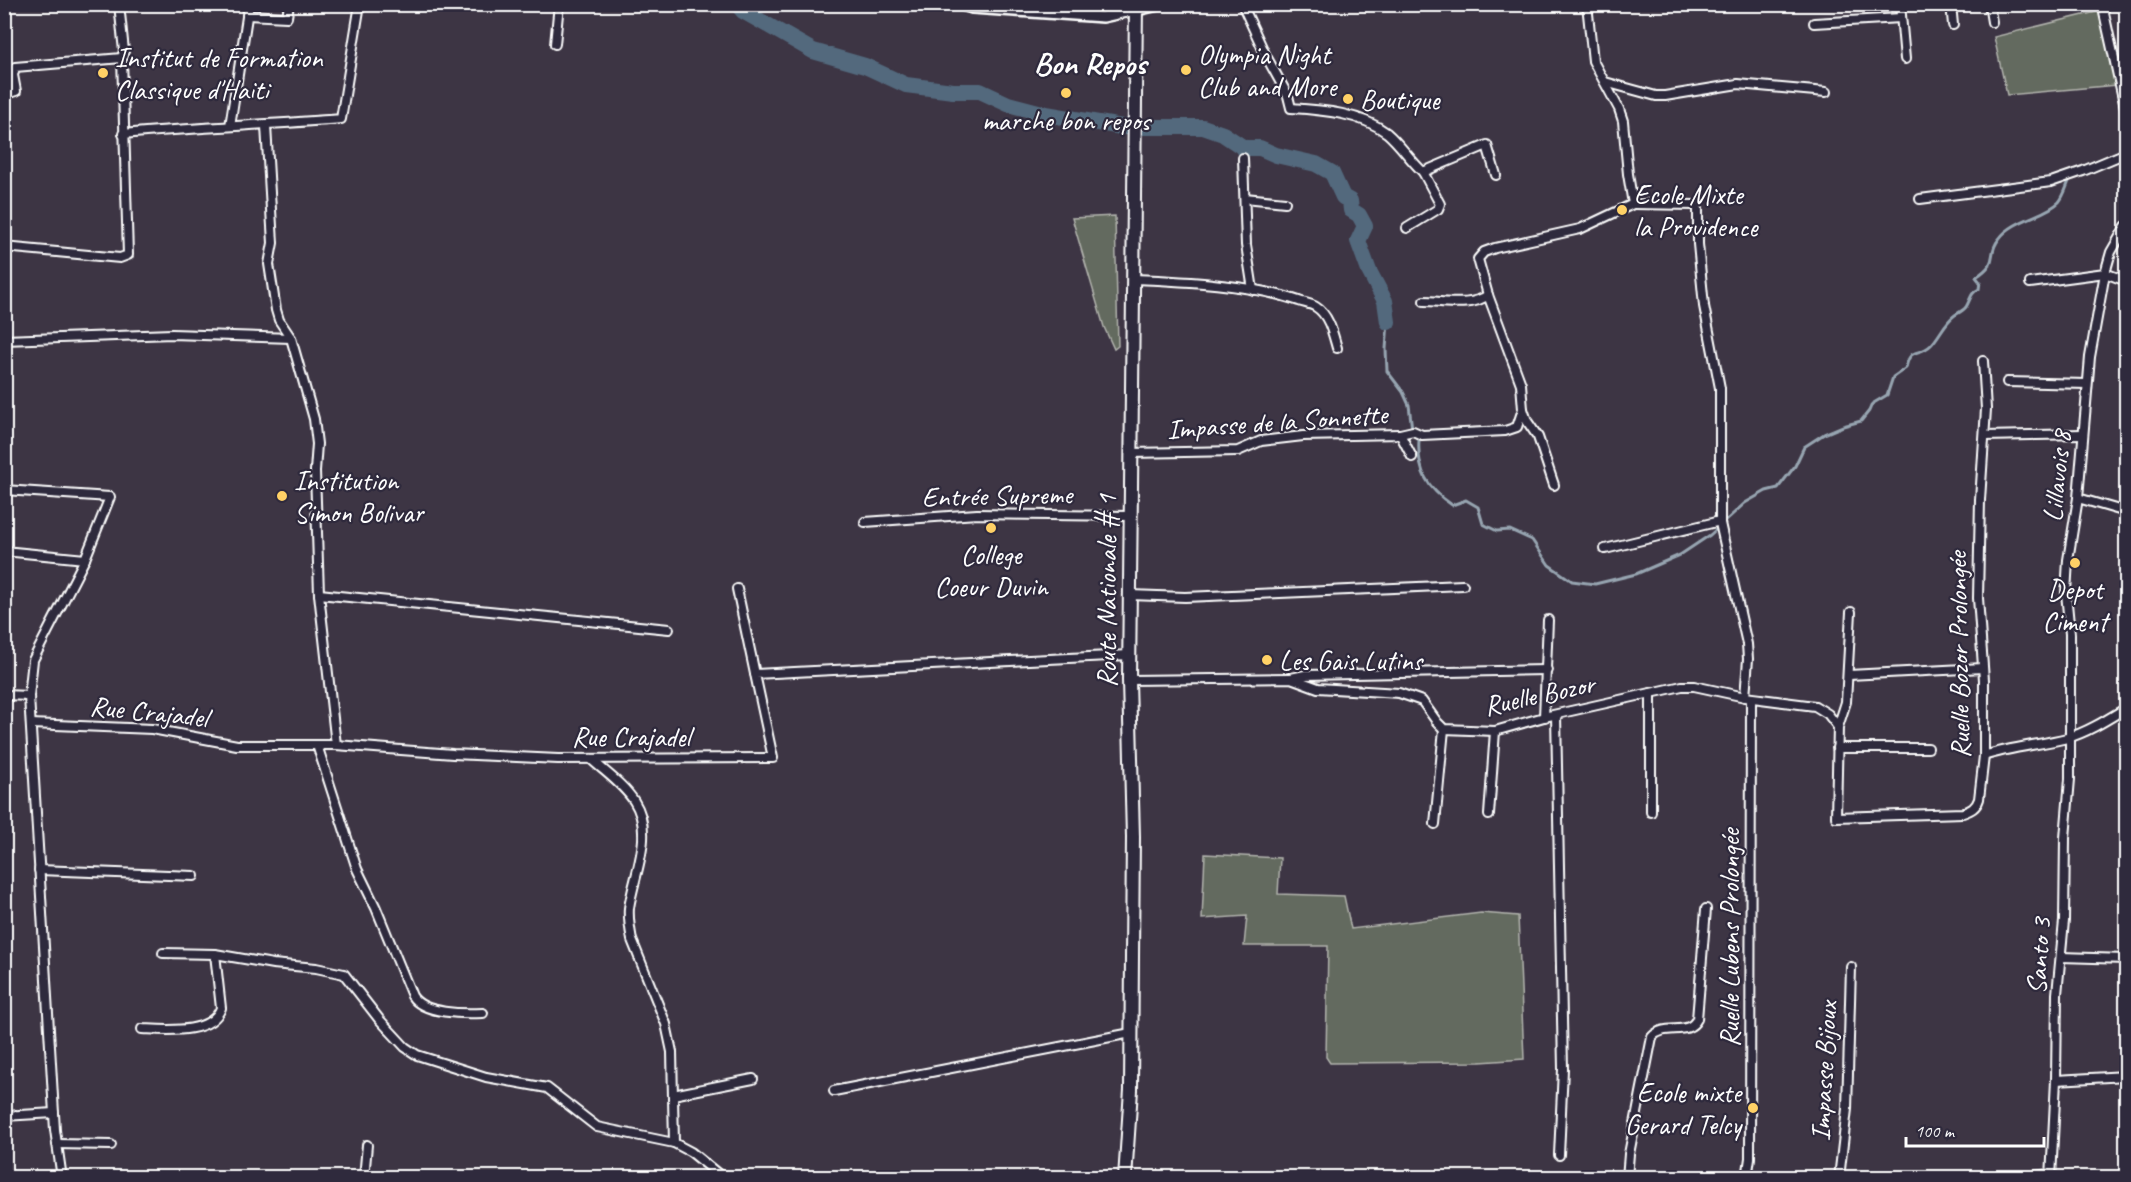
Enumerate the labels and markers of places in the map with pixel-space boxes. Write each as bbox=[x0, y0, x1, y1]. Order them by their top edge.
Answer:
place label: Olympia Night Club and More bbox=[1198, 37, 1338, 104]
place label: Institut de Formation Classique d'Haiti bbox=[115, 40, 324, 107]
marker: Olympia Night Club and More bbox=[1179, 63, 1193, 77]
marker: Institut de Formation Classique d'Haiti bbox=[96, 66, 110, 80]
place label: Boutique bbox=[1360, 82, 1441, 117]
marker: marche bon repos bbox=[1059, 86, 1073, 100]
marker: Boutique bbox=[1341, 92, 1355, 106]
place label: marche bon repos bbox=[982, 103, 1152, 138]
place label: Ecole Mixte la Providence bbox=[1634, 177, 1759, 244]
marker: Ecole Mixte la Providence bbox=[1615, 203, 1629, 217]
place label: Institution Simon Bolivar bbox=[294, 463, 425, 530]
marker: Institution Simon Bolivar bbox=[275, 489, 289, 503]
marker: College Coeur Duvin bbox=[984, 521, 998, 535]
place label: College Coeur Duvin bbox=[934, 537, 1049, 604]
marker: Depot Ciment bbox=[2068, 556, 2082, 570]
place label: Depot Ciment bbox=[2042, 572, 2111, 639]
place label: Les Gais Lutins bbox=[1279, 643, 1424, 678]
marker: Les Gais Lutins bbox=[1260, 653, 1274, 667]
place label: Ecole mixte Gerard Telcy bbox=[1625, 1075, 1743, 1142]
marker: Ecole mixte Gerard Telcy bbox=[1746, 1101, 1760, 1115]

